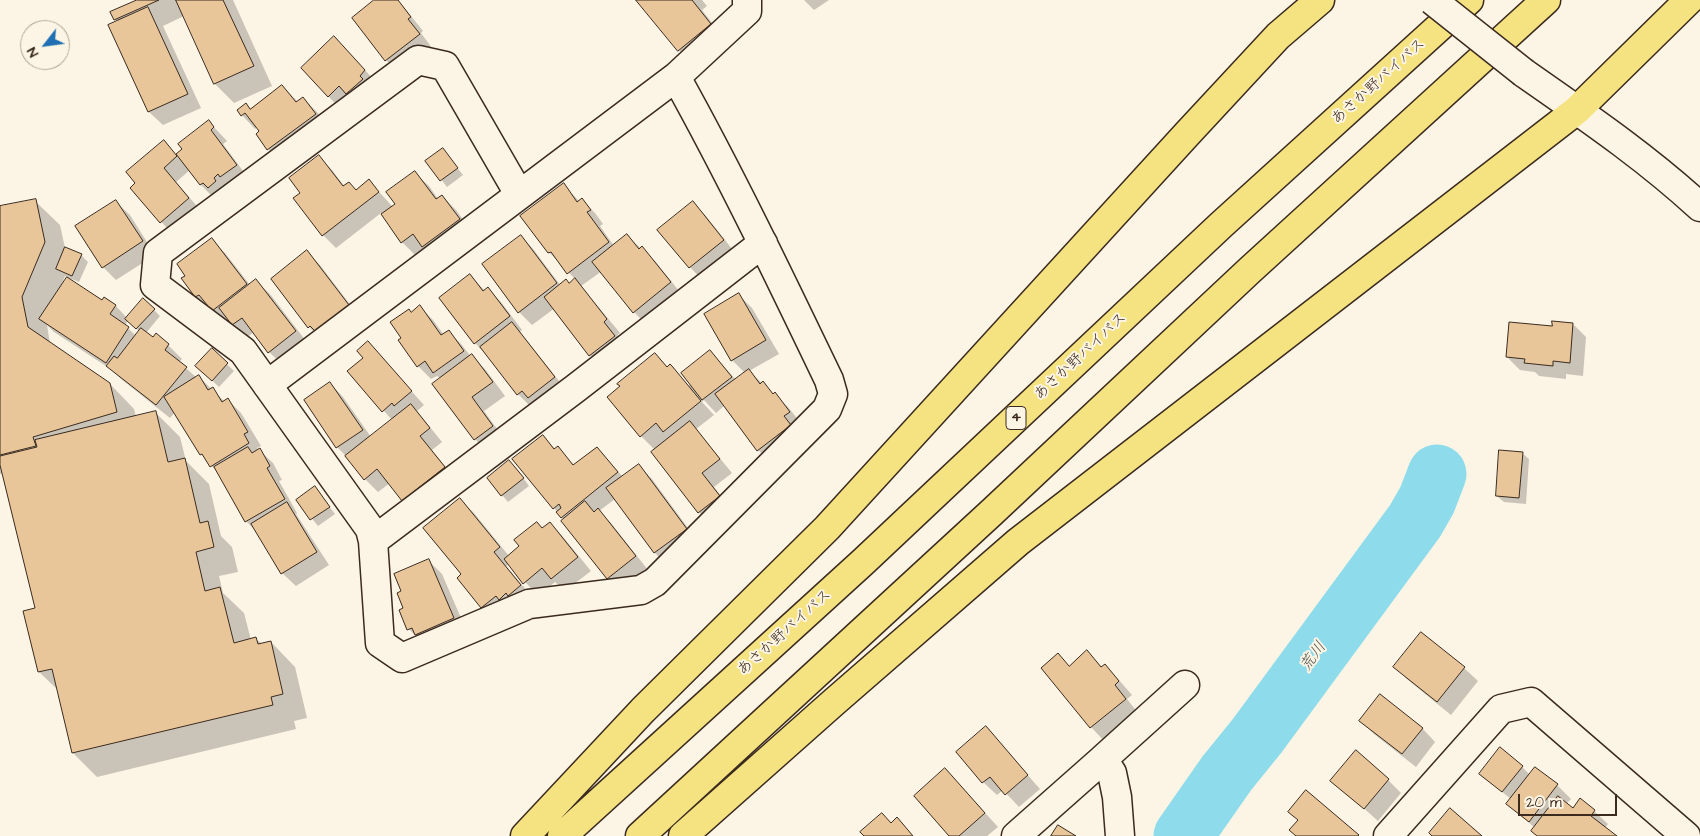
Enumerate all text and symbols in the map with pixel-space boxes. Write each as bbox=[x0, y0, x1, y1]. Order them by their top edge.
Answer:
north arrow bbox=[20, 20, 70, 70]
street label: あさか野バイパス bbox=[1328, 35, 1430, 129]
text: N bbox=[22, 43, 44, 61]
street label: あさか野バイパス bbox=[1031, 309, 1131, 405]
road number: 4 bbox=[1006, 406, 1026, 429]
street label: あさか野バイパス bbox=[734, 586, 836, 680]
water label: 荒川 bbox=[1297, 638, 1331, 676]
scale bar bbox=[1520, 784, 1619, 816]
text: 20 m bbox=[1526, 792, 1562, 813]

